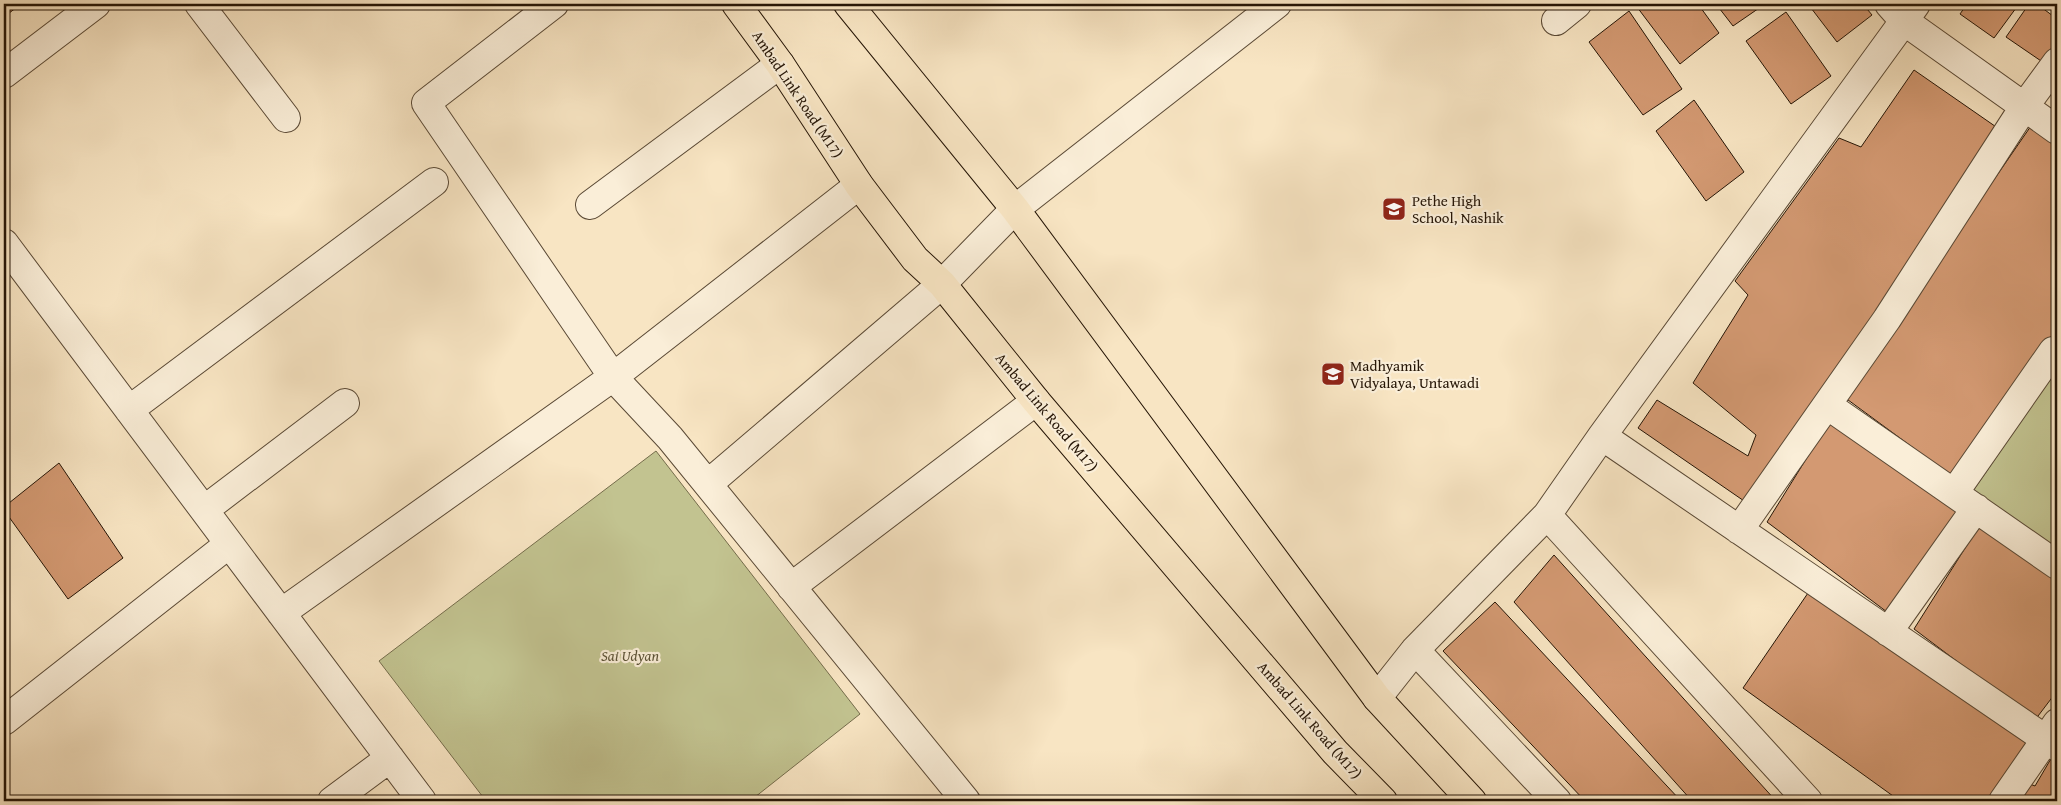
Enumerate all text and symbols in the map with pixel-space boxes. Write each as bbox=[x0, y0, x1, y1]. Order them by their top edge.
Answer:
street label: Ambad Link Road (M17) bbox=[748, 26, 848, 162]
place label: Pethe High School, Nashik bbox=[1412, 190, 1504, 228]
school or university icon: Pethe High School, Nashik bbox=[1381, 196, 1407, 222]
street label: Ambad Link Road (M17) bbox=[991, 348, 1103, 476]
place label: Madhyamik Vidyalaya, Untawadi bbox=[1350, 355, 1479, 393]
school or university icon: Madhyamik Vidyalaya, Untawadi bbox=[1320, 361, 1346, 387]
park label: Sai Udyan bbox=[601, 645, 659, 666]
street label: Ambad Link Road (M17) bbox=[1253, 657, 1367, 783]

